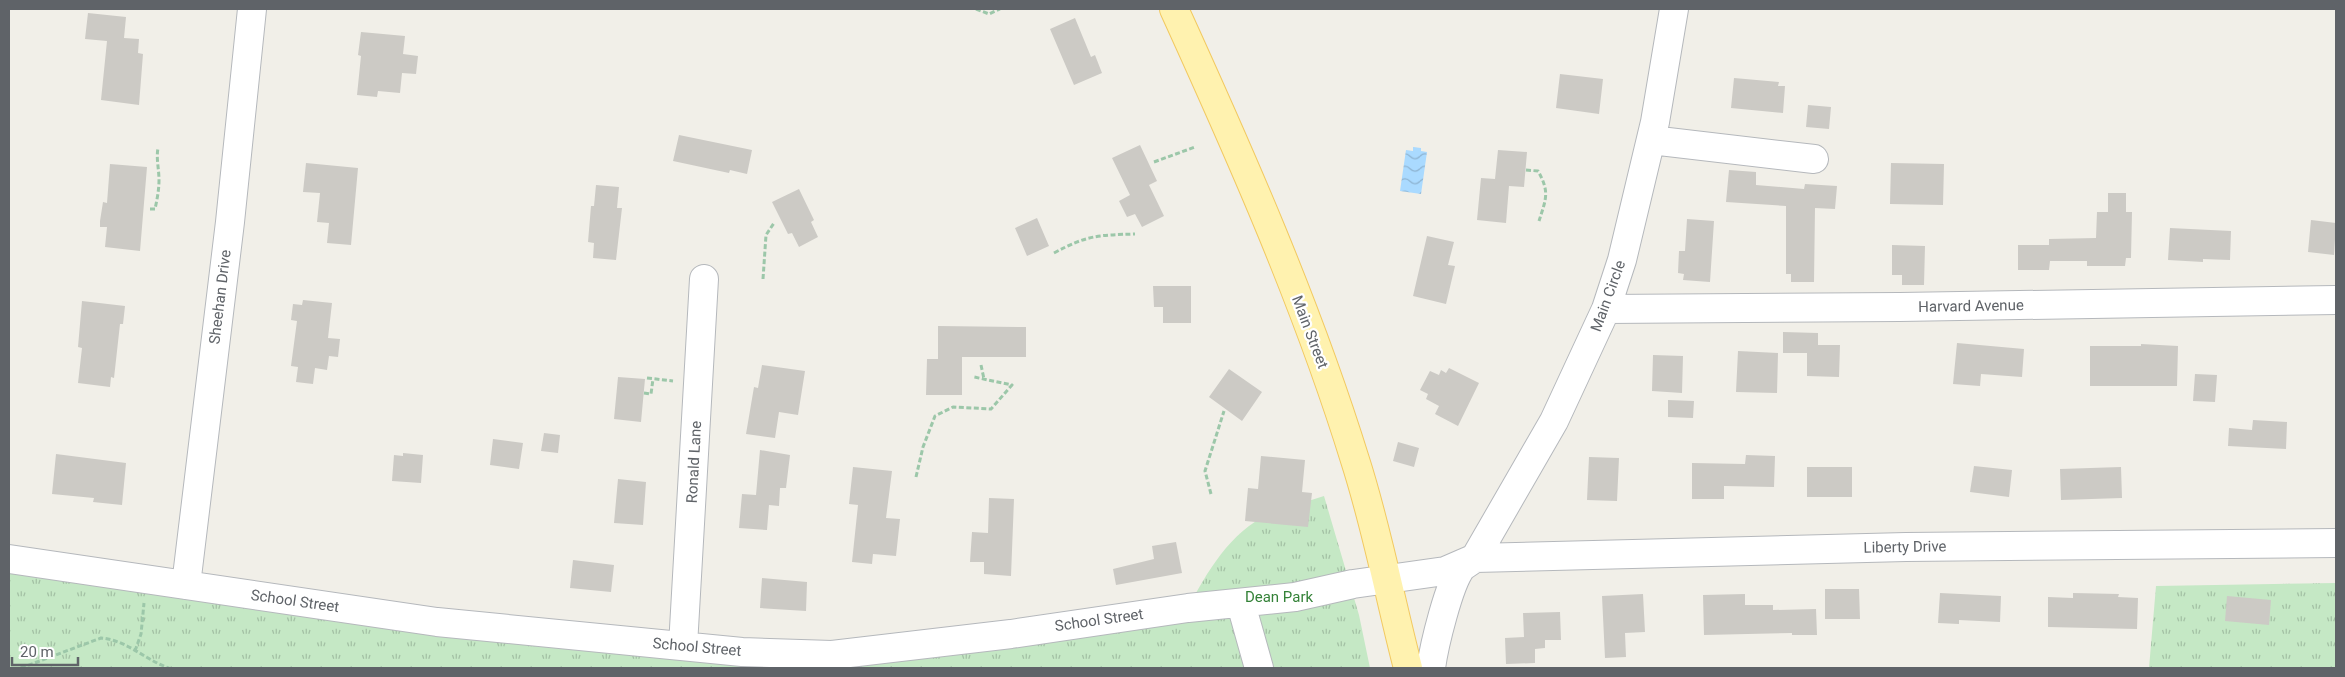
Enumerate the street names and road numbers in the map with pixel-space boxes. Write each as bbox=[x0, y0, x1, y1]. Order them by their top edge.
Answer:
street label: Sheehan Drive bbox=[205, 249, 235, 345]
street label: Main Circle bbox=[1587, 258, 1629, 334]
street label: Main Street bbox=[1288, 293, 1332, 371]
street label: Harvard Avenue bbox=[1918, 296, 2024, 316]
street label: Ronald Lane bbox=[683, 420, 705, 504]
street label: Liberty Drive bbox=[1863, 537, 1947, 557]
street label: School Street bbox=[250, 586, 340, 616]
street label: School Street bbox=[1054, 605, 1144, 635]
street label: School Street bbox=[652, 634, 742, 660]

